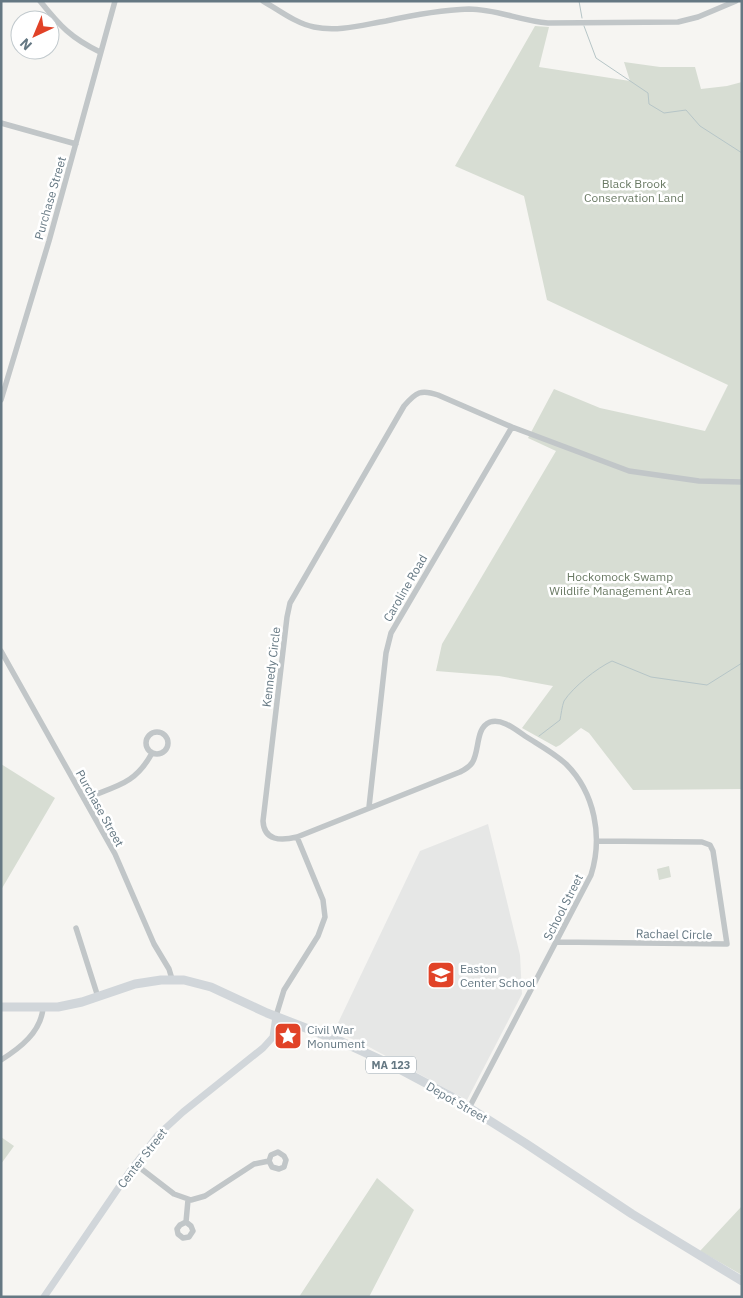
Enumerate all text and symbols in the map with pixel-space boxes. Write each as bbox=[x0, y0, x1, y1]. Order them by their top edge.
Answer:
north arrow bbox=[10, 10, 60, 60]
text: N bbox=[16, 34, 36, 54]
street label: Purchase Street bbox=[31, 155, 69, 241]
park label: Black Brook Conservation Land bbox=[584, 176, 684, 205]
street label: Caroline Road bbox=[380, 552, 430, 624]
park label: Hockomock Swamp Wildlife Management Area bbox=[549, 569, 691, 598]
street label: Kennedy Circle bbox=[259, 626, 283, 708]
street label: Purchase Street bbox=[73, 767, 127, 849]
street label: School Street bbox=[540, 871, 586, 943]
street label: Rachael Circle bbox=[636, 926, 713, 942]
school or university icon: Easton Center School bbox=[426, 960, 456, 990]
place label: Easton Center School bbox=[460, 961, 535, 990]
place icon: Civil War Monument bbox=[273, 1021, 303, 1051]
place label: Civil War Monument bbox=[307, 1022, 365, 1051]
road number: MA 123 bbox=[366, 1056, 416, 1074]
street label: Depot Street bbox=[424, 1078, 490, 1126]
street label: Center Street bbox=[114, 1125, 170, 1191]

